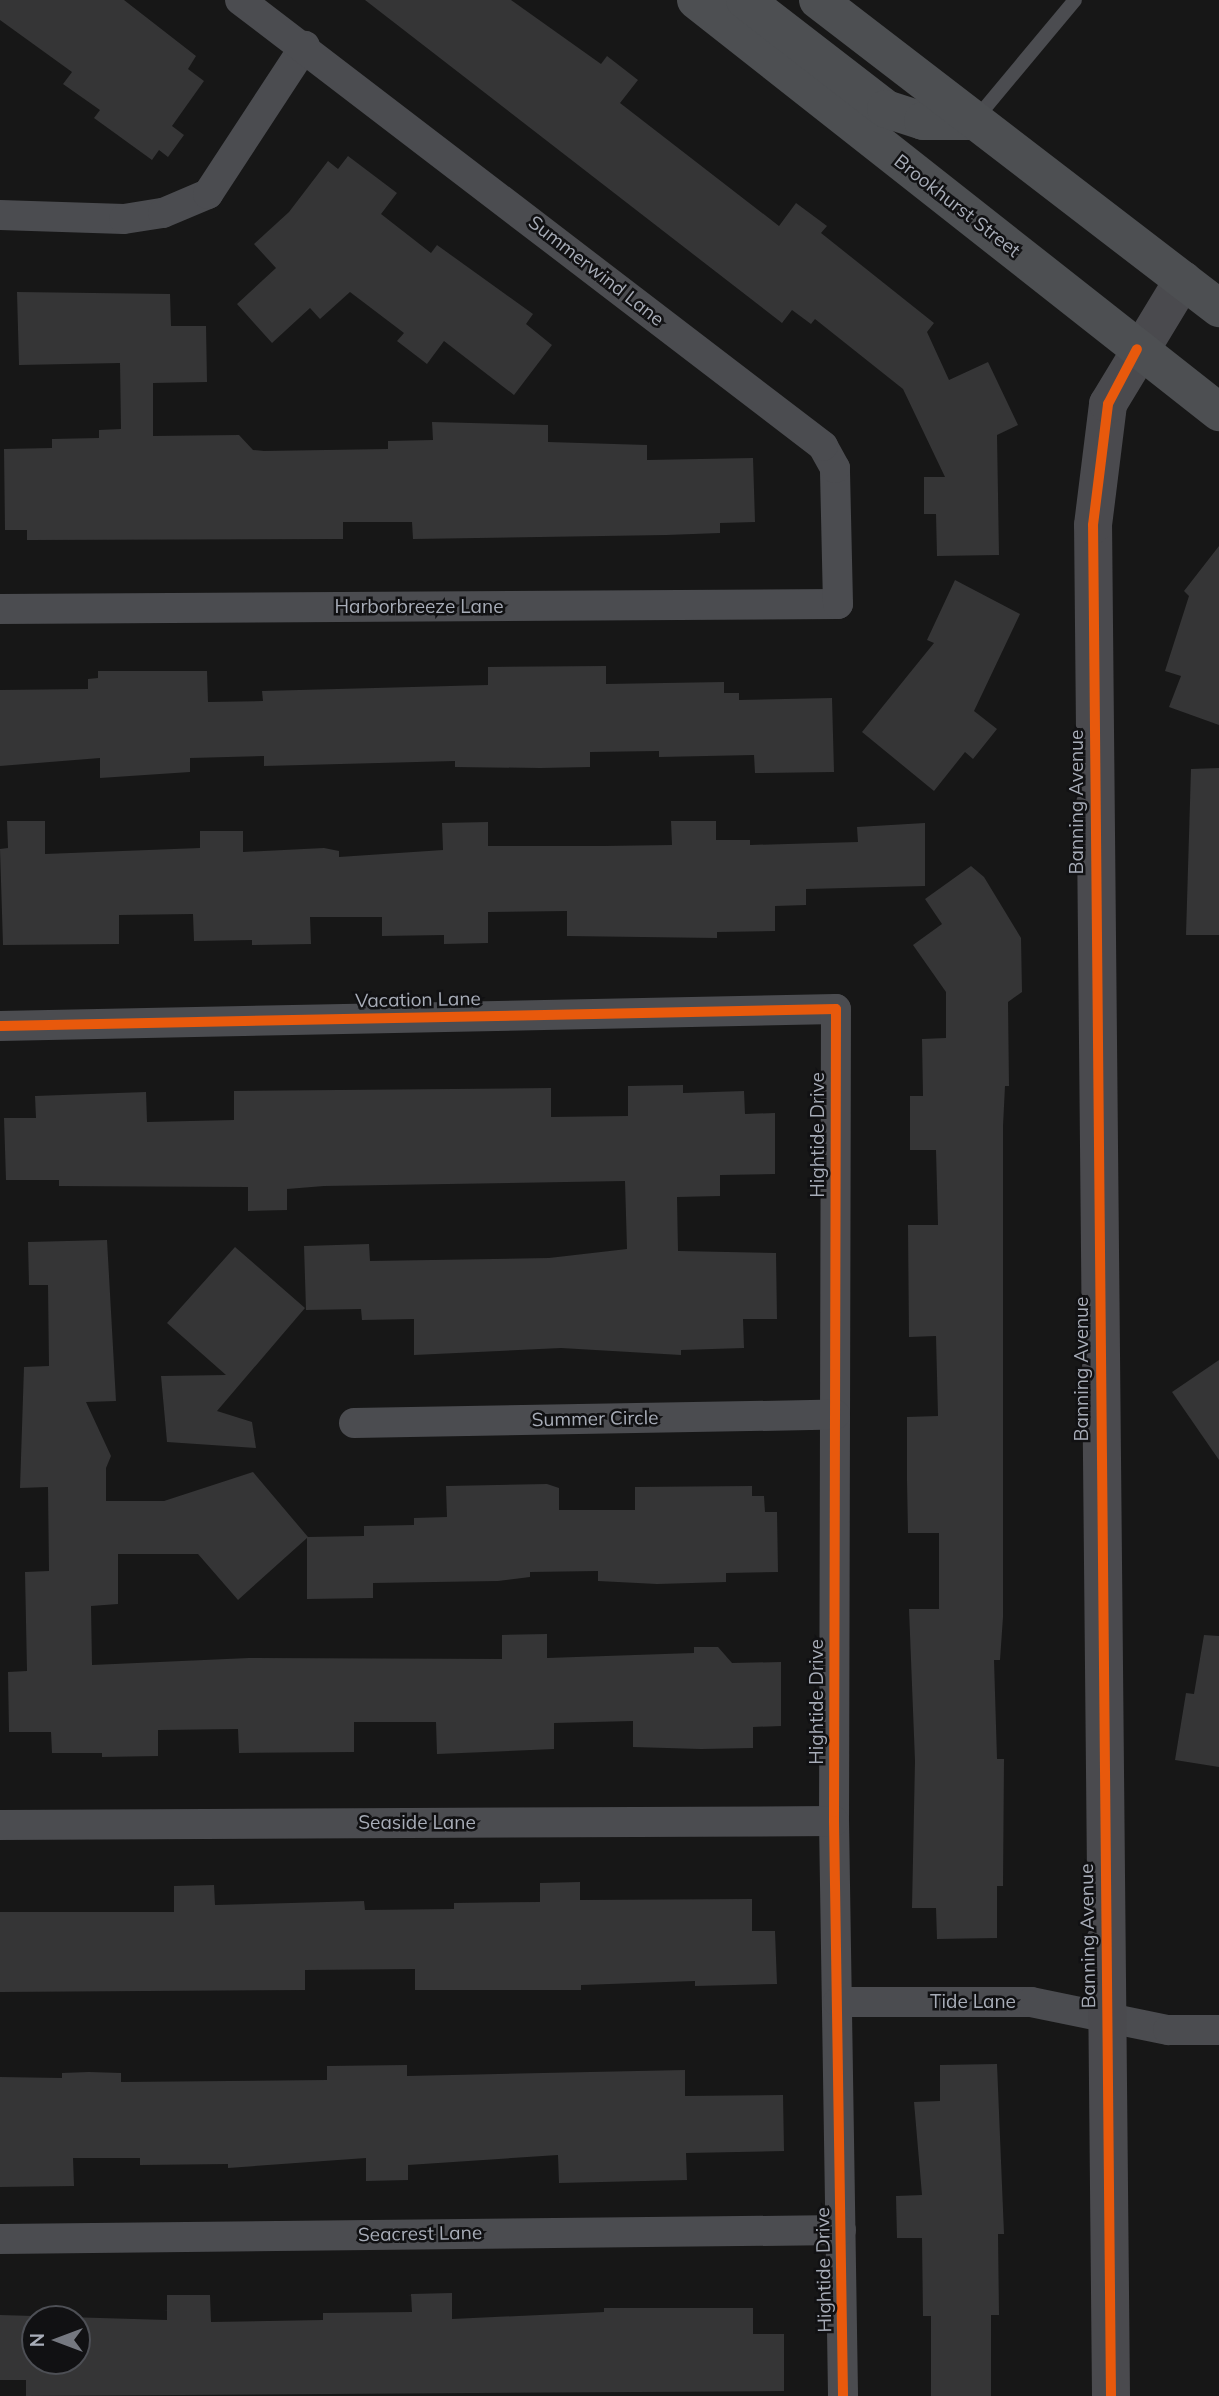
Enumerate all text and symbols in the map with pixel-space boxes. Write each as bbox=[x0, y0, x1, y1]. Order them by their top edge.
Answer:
street label: Brookhurst Street bbox=[889, 150, 1025, 262]
street label: Summerwind Lane bbox=[524, 211, 668, 331]
street label: Harborbreeze Lane bbox=[335, 596, 503, 618]
street label: Banning Avenue bbox=[1066, 730, 1088, 874]
street label: Vacation Lane bbox=[355, 988, 481, 1012]
street label: Hightide Drive bbox=[807, 1072, 829, 1198]
street label: Banning Avenue bbox=[1071, 1297, 1093, 1441]
street label: Summer Circle bbox=[531, 1406, 659, 1432]
street label: Hightide Drive bbox=[806, 1639, 828, 1765]
street label: Seaside Lane bbox=[358, 1812, 476, 1834]
street label: Banning Avenue bbox=[1075, 1863, 1101, 2009]
street label: Tide Lane bbox=[930, 1991, 1016, 2013]
street label: Hightide Drive bbox=[812, 2207, 836, 2333]
street label: Seacrest Lane bbox=[358, 2222, 482, 2246]
north arrow bbox=[21, 2305, 91, 2375]
text: N bbox=[25, 2333, 49, 2347]

